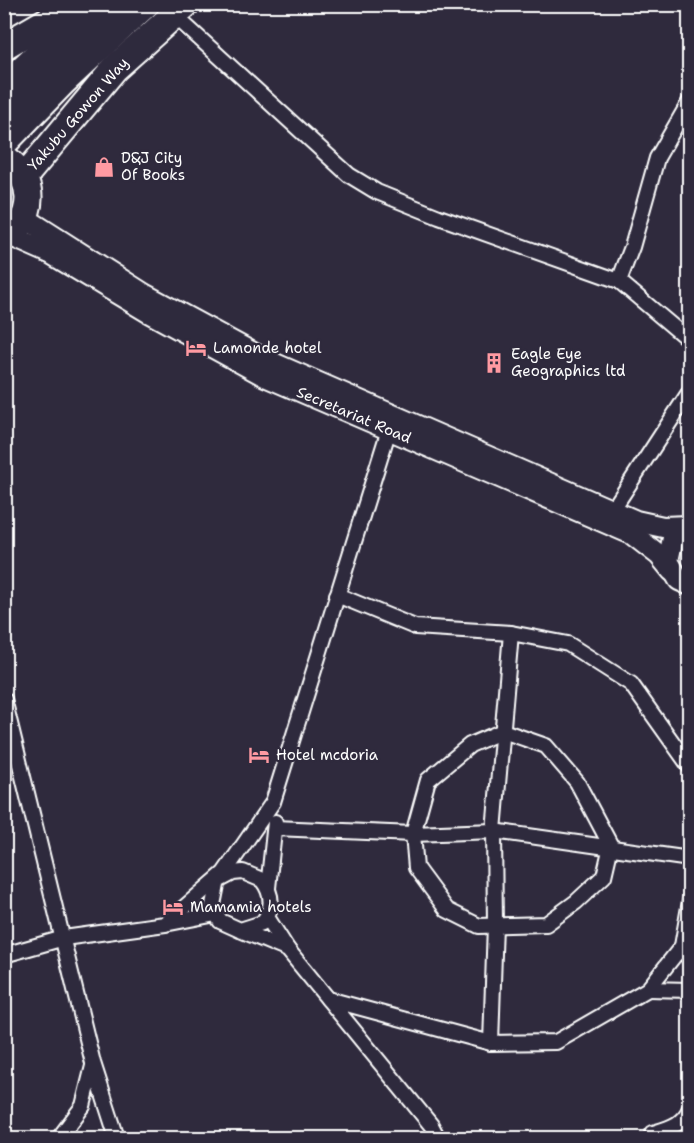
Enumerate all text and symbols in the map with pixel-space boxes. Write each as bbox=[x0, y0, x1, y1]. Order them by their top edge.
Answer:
street label: Yakubu Gowon Way bbox=[23, 53, 133, 175]
place label: D&J City Of Books bbox=[121, 148, 185, 185]
shop icon: D&J City Of Books bbox=[92, 155, 116, 179]
hotel icon: Lamonde hotel bbox=[184, 336, 208, 360]
place label: Lamonde hotel bbox=[213, 338, 322, 358]
place label: Eagle Eye Geographics ltd bbox=[511, 344, 626, 381]
building icon: Eagle Eye Geographics ltd bbox=[482, 351, 506, 375]
street label: Secretariat Road bbox=[294, 382, 415, 448]
hotel icon: Hotel mcdoria bbox=[247, 743, 271, 767]
place label: Hotel mcdoria bbox=[276, 745, 379, 765]
hotel icon: Mamamia hotels bbox=[161, 895, 185, 919]
place label: Mamamia hotels bbox=[190, 897, 312, 917]

